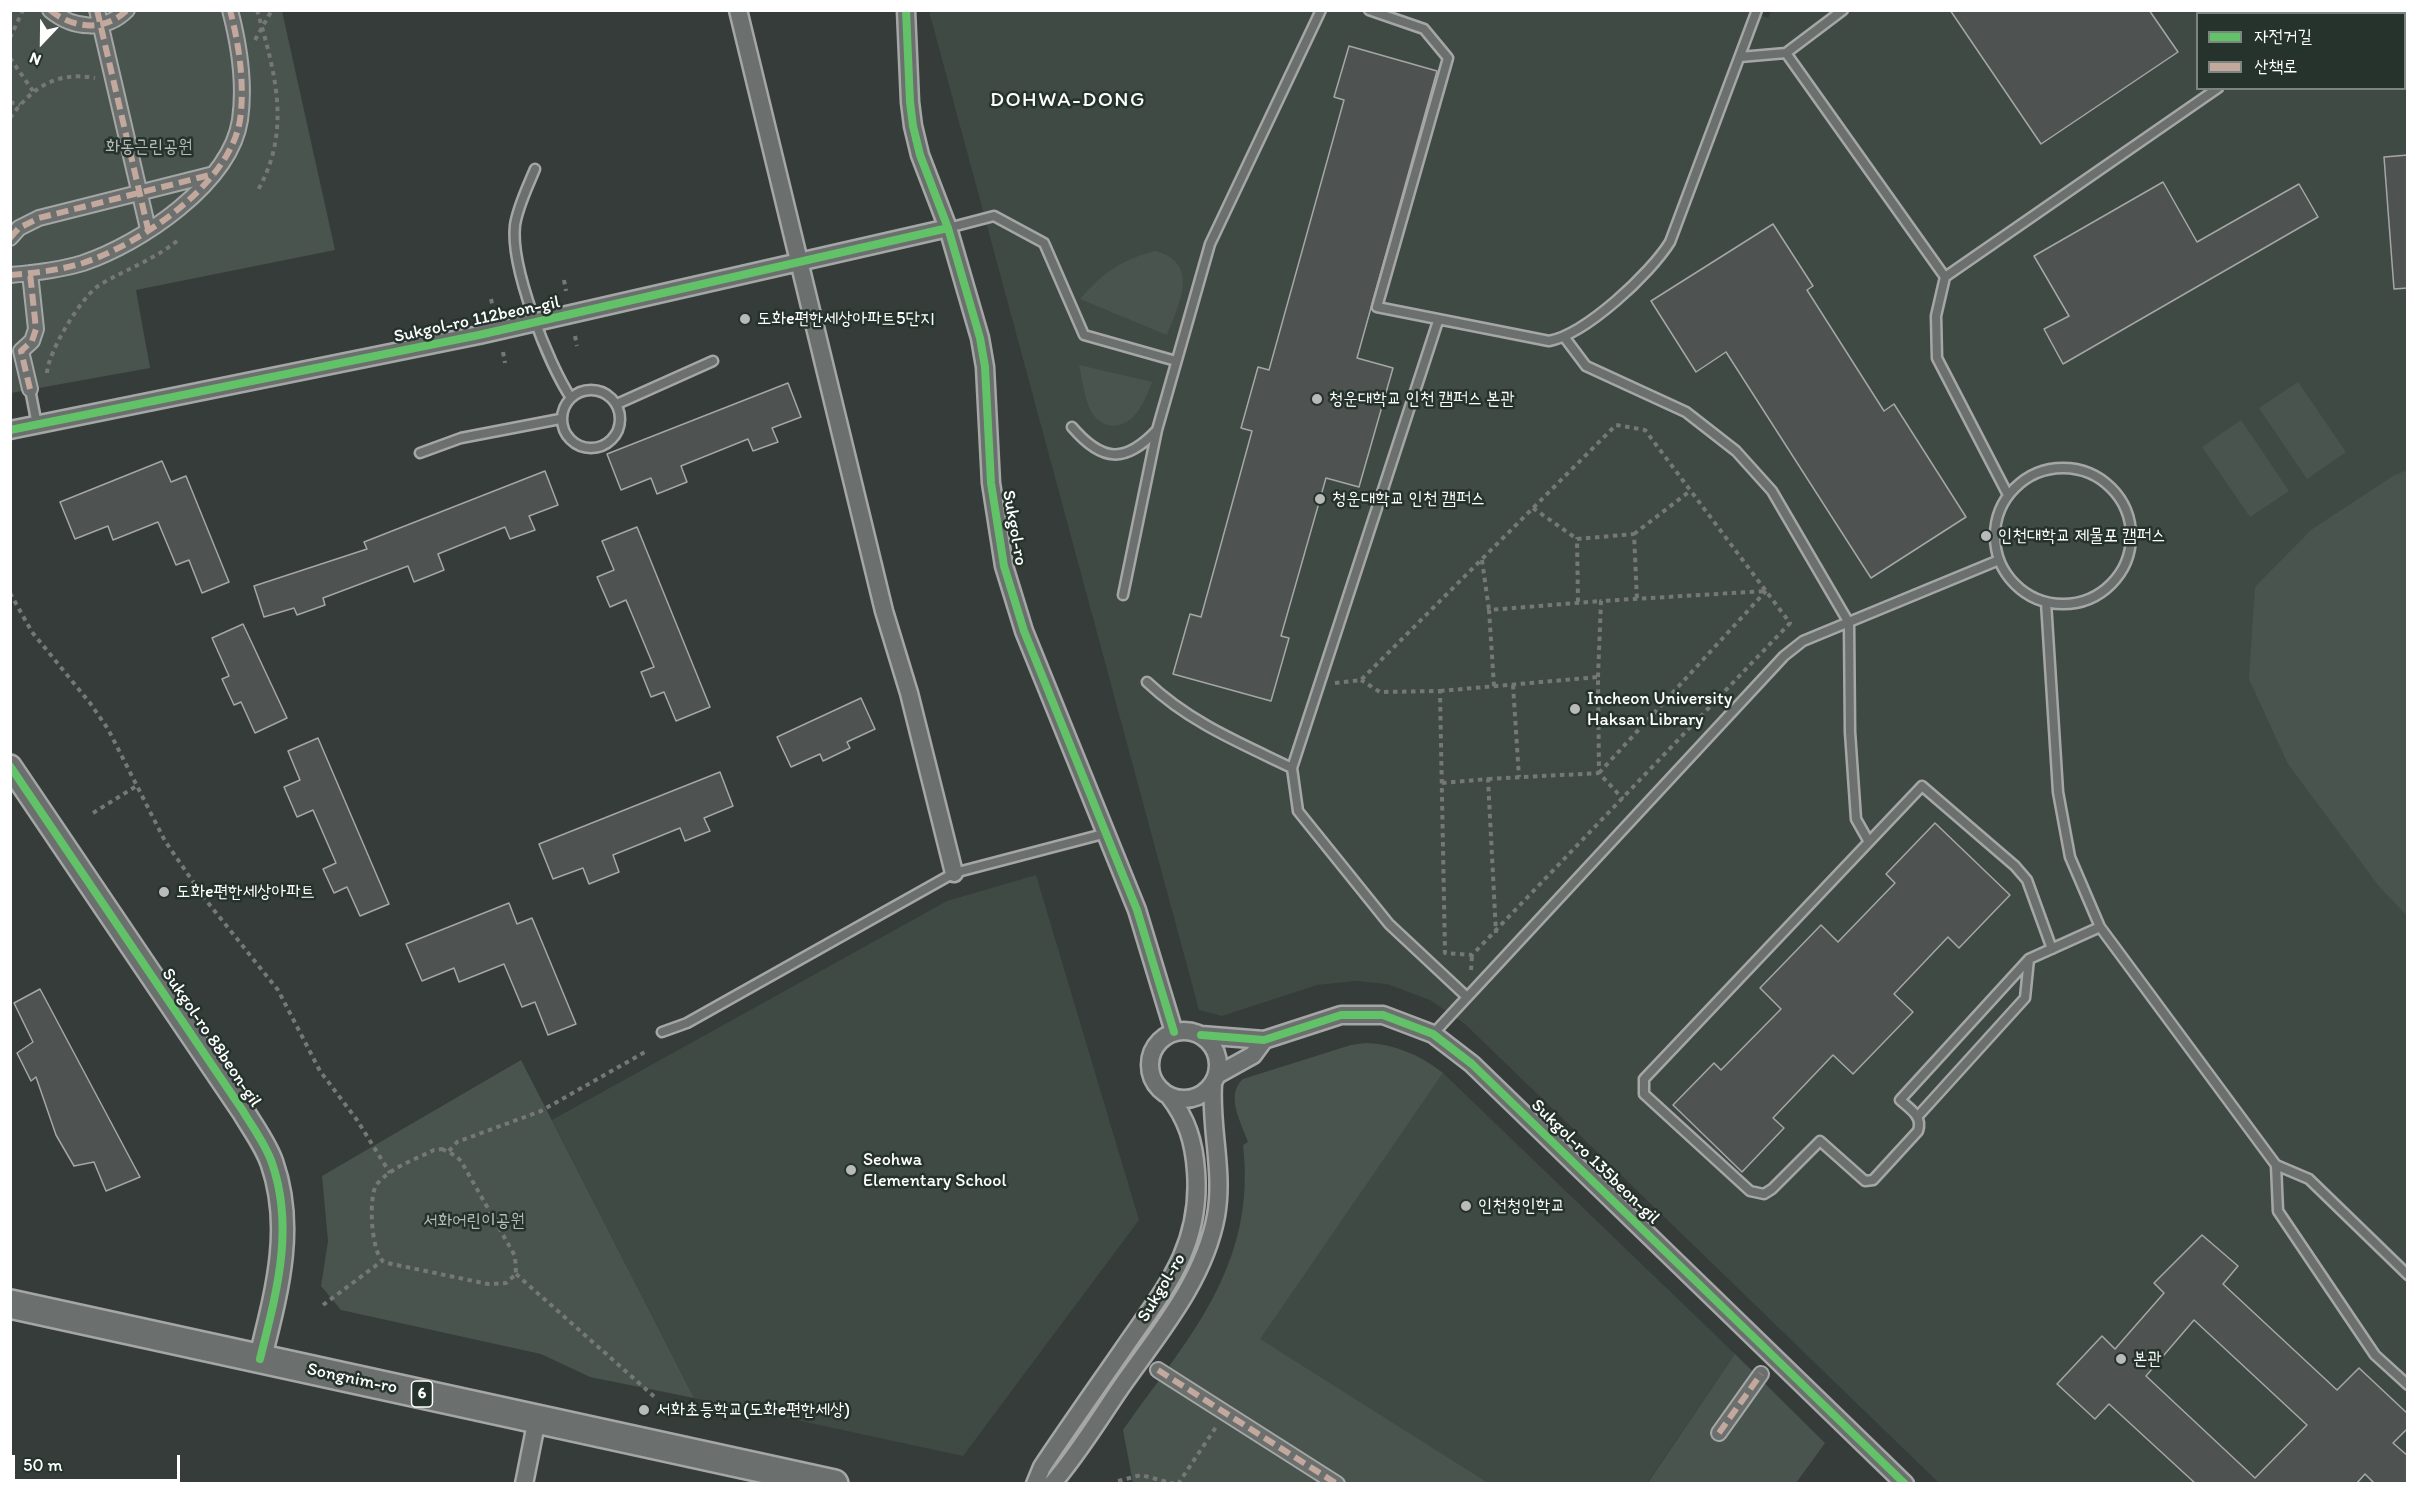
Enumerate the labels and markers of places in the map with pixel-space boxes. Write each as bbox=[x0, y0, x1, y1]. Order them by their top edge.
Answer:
place label: 도화e편한세상아파트5단지 bbox=[757, 308, 934, 330]
marker: 도화e편한세상아파트5단지 bbox=[738, 312, 752, 326]
place label: 청운대학교 인천 캠퍼스 본관 bbox=[1329, 388, 1515, 410]
marker: 청운대학교 인천 캠퍼스 본관 bbox=[1310, 392, 1324, 406]
place label: 청운대학교 인천 캠퍼스 bbox=[1332, 488, 1485, 510]
marker: 청운대학교 인천 캠퍼스 bbox=[1313, 492, 1327, 506]
place label: 인천대학교 제물포 캠퍼스 bbox=[1998, 525, 2165, 547]
marker: 인천대학교 제물포 캠퍼스 bbox=[1979, 529, 1993, 543]
place label: Incheon University Haksan Library bbox=[1587, 688, 1732, 730]
marker: Incheon University Haksan Library bbox=[1568, 702, 1582, 716]
place label: 도화e편한세상아파트 bbox=[176, 881, 315, 903]
marker: 도화e편한세상아파트 bbox=[157, 885, 171, 899]
place label: Seohwa Elementary School bbox=[863, 1149, 1007, 1192]
marker: Seohwa Elementary School bbox=[844, 1163, 858, 1177]
place label: 인천청인학교 bbox=[1478, 1195, 1565, 1217]
marker: 인천청인학교 bbox=[1459, 1199, 1473, 1213]
place label: 본관 bbox=[2133, 1348, 2162, 1370]
marker: 본관 bbox=[2114, 1352, 2128, 1366]
place label: 서화초등학교(도화e편한세상) bbox=[656, 1399, 850, 1421]
marker: 서화초등학교(도화e편한세상) bbox=[637, 1403, 651, 1417]

